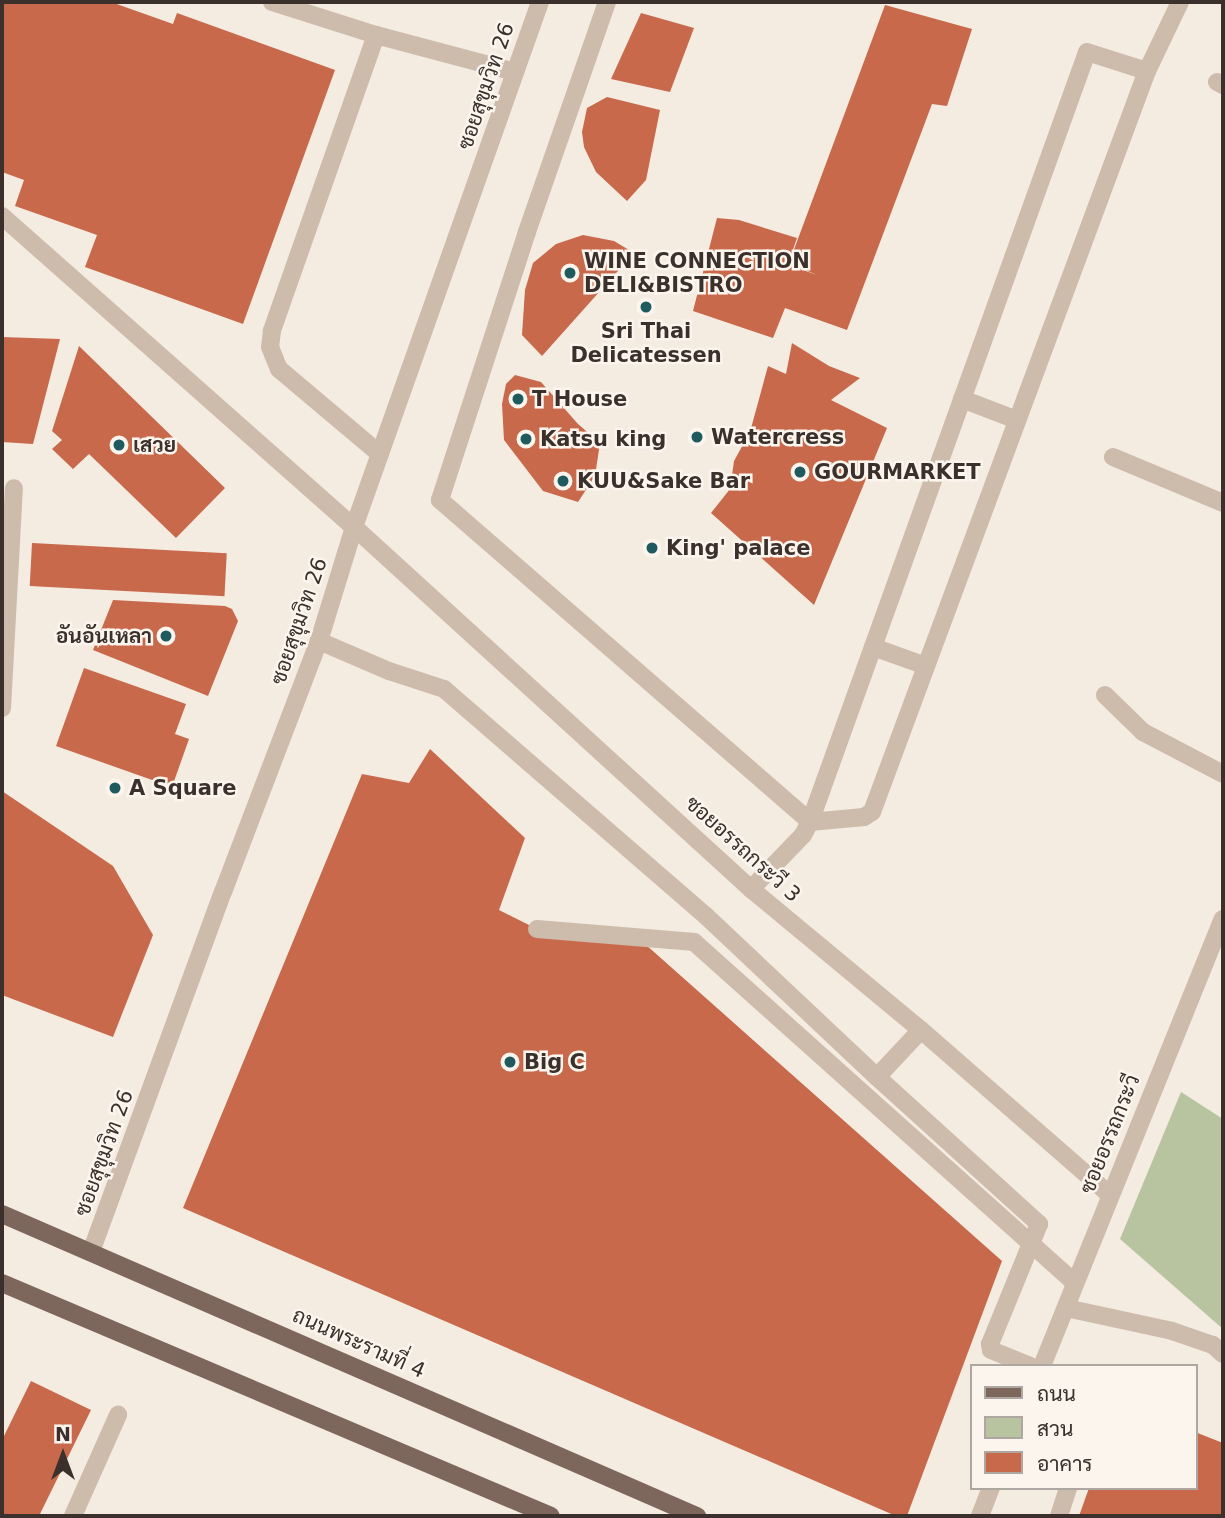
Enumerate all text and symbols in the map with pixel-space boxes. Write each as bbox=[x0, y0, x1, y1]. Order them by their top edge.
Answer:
street label: ซอยสุขุมวิท 26 bbox=[452, 19, 520, 153]
place label: WINE CONNECTION DELI&BISTRO bbox=[584, 248, 810, 298]
marker: WINE CONNECTION DELI&BISTRO bbox=[562, 265, 578, 281]
marker: Sri Thai Delicatessen bbox=[638, 299, 654, 315]
place label: Sri Thai Delicatessen bbox=[570, 318, 722, 368]
place label: T House bbox=[532, 386, 627, 412]
marker: T House bbox=[510, 391, 526, 407]
place label: Watercress bbox=[711, 424, 844, 450]
place label: Katsu king bbox=[540, 426, 666, 452]
marker: Watercress bbox=[689, 429, 705, 445]
marker: Katsu king bbox=[518, 431, 534, 447]
place label: เสวย bbox=[133, 432, 176, 458]
marker: เสวย bbox=[111, 437, 127, 453]
place label: GOURMARKET bbox=[814, 459, 981, 485]
marker: GOURMARKET bbox=[792, 464, 808, 480]
place label: KUU&Sake Bar bbox=[577, 468, 750, 494]
marker: KUU&Sake Bar bbox=[555, 473, 571, 489]
place label: King' palace bbox=[666, 535, 810, 561]
marker: King' palace bbox=[644, 540, 660, 556]
street label: ซอยสุขุมวิท 26 bbox=[265, 554, 333, 688]
place label: อันอันเหลา bbox=[56, 623, 152, 649]
marker: อันอันเหลา bbox=[158, 628, 174, 644]
place label: A Square bbox=[129, 775, 236, 801]
marker: A Square bbox=[107, 780, 123, 796]
street label: ซอยอรรถกระวี 3 bbox=[680, 791, 806, 907]
place label: Big C bbox=[524, 1049, 585, 1075]
marker: Big C bbox=[502, 1054, 518, 1070]
street label: ซอยอรรถกระวี bbox=[1075, 1071, 1145, 1197]
street label: ซอยสุขุมวิท 26 bbox=[69, 1086, 139, 1220]
street label: ถนนพระรามที่ 4 bbox=[289, 1303, 429, 1383]
legend bbox=[970, 1364, 1197, 1490]
text: ถนน bbox=[1037, 1382, 1076, 1406]
text: สวน bbox=[1037, 1417, 1073, 1441]
north arrow bbox=[28, 1420, 98, 1490]
text: N bbox=[55, 1423, 71, 1445]
text: อาคาร bbox=[1037, 1452, 1093, 1476]

